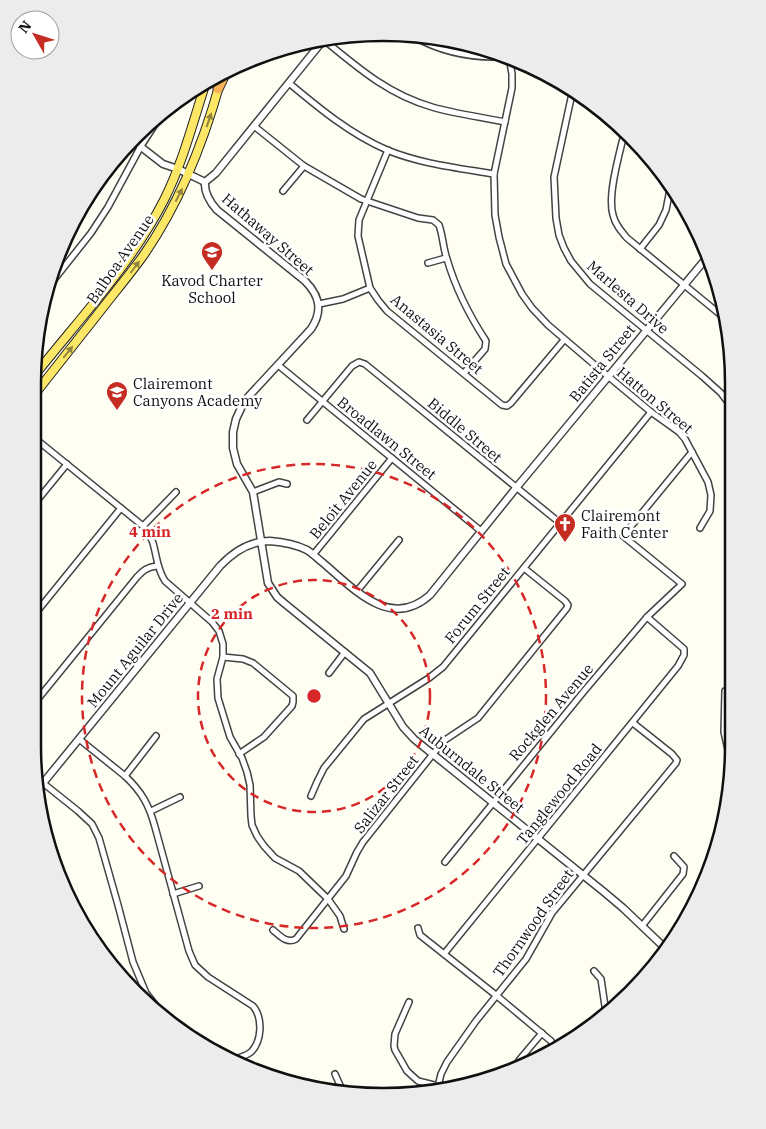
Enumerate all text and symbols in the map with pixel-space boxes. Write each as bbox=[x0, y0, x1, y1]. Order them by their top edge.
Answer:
north arrow bbox=[10, 10, 60, 60]
text: N bbox=[14, 17, 35, 37]
one-way arrow bbox=[205, 112, 213, 127]
one-way arrow bbox=[175, 188, 183, 202]
street label: Hathaway Street bbox=[218, 189, 318, 279]
street label: Balboa Avenue bbox=[82, 211, 158, 307]
school or university icon: Kavod Charter School bbox=[200, 240, 224, 271]
street label: Marlesta Drive bbox=[583, 256, 673, 338]
one-way arrow bbox=[129, 261, 140, 274]
place label: Kavod Charter School bbox=[161, 271, 263, 307]
street label: Anastasia Street bbox=[387, 290, 487, 378]
street label: Batista Street bbox=[565, 320, 639, 406]
one-way arrow bbox=[63, 346, 74, 359]
street label: Hatton Street bbox=[613, 363, 697, 437]
place label: Clairemont Canyons Academy bbox=[133, 374, 262, 410]
school or university icon: Clairemont Canyons Academy bbox=[105, 380, 129, 411]
street label: Broadlawn Street bbox=[334, 392, 440, 484]
street label: Biddle Street bbox=[424, 393, 506, 467]
street label: Beloit Avenue bbox=[305, 455, 381, 543]
place label: Clairemont Faith Center bbox=[581, 506, 668, 542]
church icon: Clairemont Faith Center bbox=[553, 512, 577, 543]
text: 4 min bbox=[129, 522, 171, 541]
street label: Forum Street bbox=[440, 563, 514, 647]
street label: Mount Aguilar Drive bbox=[83, 589, 187, 711]
text: 2 min bbox=[211, 604, 253, 623]
street label: Rockglen Avenue bbox=[505, 659, 597, 765]
centre of rings bbox=[305, 687, 323, 705]
street label: Auburndale Street bbox=[416, 721, 528, 817]
street label: Tanglewood Road bbox=[512, 740, 606, 848]
street label: Salizar Street bbox=[349, 751, 423, 837]
street label: Thornwood Street bbox=[489, 865, 577, 981]

